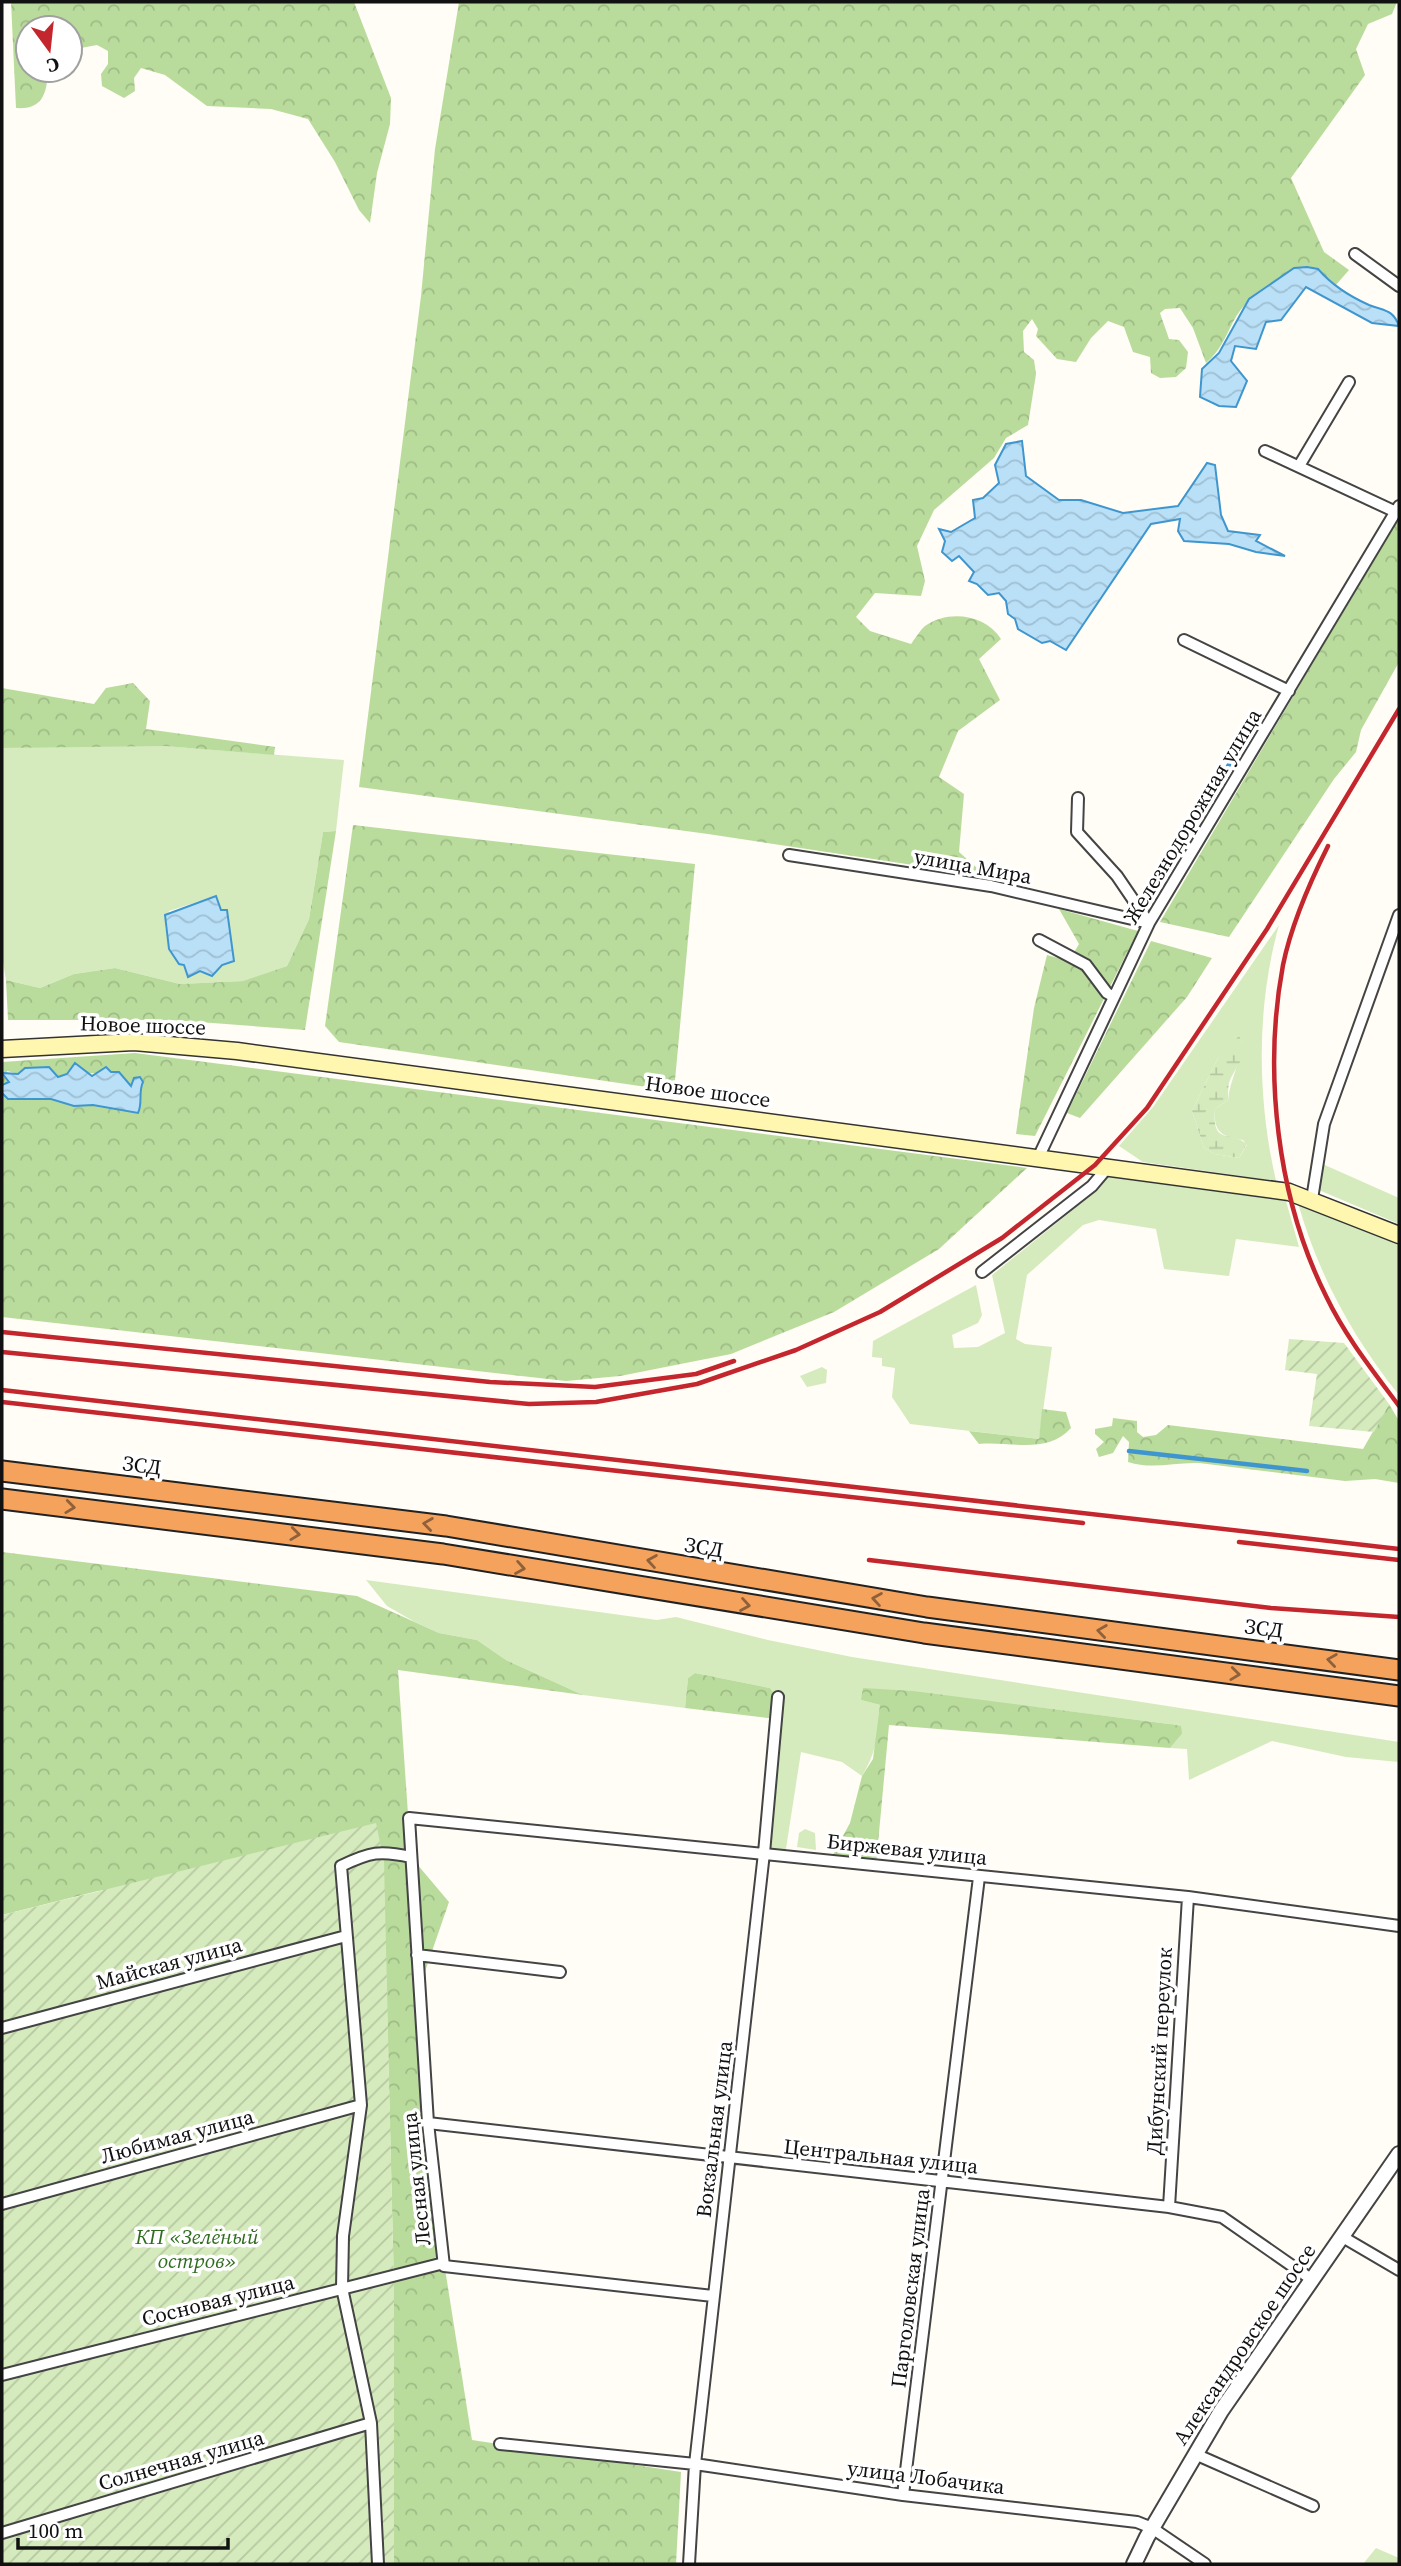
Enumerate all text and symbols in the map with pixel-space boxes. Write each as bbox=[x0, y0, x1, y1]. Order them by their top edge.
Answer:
north arrow bbox=[14, 14, 84, 84]
text: С bbox=[44, 51, 62, 80]
street label: Железнодорожная улица bbox=[1116, 703, 1268, 929]
street label: улица Мира bbox=[912, 841, 1035, 891]
street label: Новое шоссе bbox=[79, 1008, 207, 1042]
street label: Новое шоссе bbox=[644, 1068, 772, 1114]
street label: ЗСД bbox=[121, 1448, 163, 1482]
one-way arrow bbox=[64, 1500, 75, 1515]
one-way arrow bbox=[422, 1516, 434, 1531]
one-way arrow bbox=[290, 1527, 301, 1542]
street label: ЗСД bbox=[682, 1530, 726, 1564]
one-way arrow bbox=[646, 1554, 658, 1569]
one-way arrow bbox=[514, 1560, 526, 1575]
one-way arrow bbox=[871, 1592, 883, 1607]
one-way arrow bbox=[739, 1597, 751, 1612]
street label: ЗСД bbox=[1243, 1611, 1285, 1645]
one-way arrow bbox=[1096, 1624, 1108, 1639]
one-way arrow bbox=[1326, 1653, 1338, 1668]
one-way arrow bbox=[1229, 1667, 1240, 1682]
street label: Биржевая улица bbox=[825, 1826, 989, 1872]
street label: Майская улица bbox=[93, 1930, 245, 1996]
street label: Дибунский переулок bbox=[1139, 1946, 1179, 2156]
street label: Вокзальная улица bbox=[689, 2039, 739, 2219]
street label: Любимая улица bbox=[97, 2102, 257, 2170]
street label: Лесная улица bbox=[395, 2110, 437, 2247]
street label: Центральная улица bbox=[782, 2131, 980, 2181]
street label: Парголовская улица bbox=[883, 2186, 937, 2389]
park label: КП «Зелёный остров» bbox=[134, 2222, 259, 2275]
street label: Александровское шоссе bbox=[1166, 2238, 1322, 2450]
street label: Сосновая улица bbox=[139, 2267, 298, 2333]
street label: Солнечная улица bbox=[95, 2422, 267, 2497]
street label: улица Лобачика bbox=[846, 2453, 1007, 2501]
scale bar bbox=[18, 2506, 228, 2550]
text: 100 m bbox=[28, 2516, 83, 2545]

